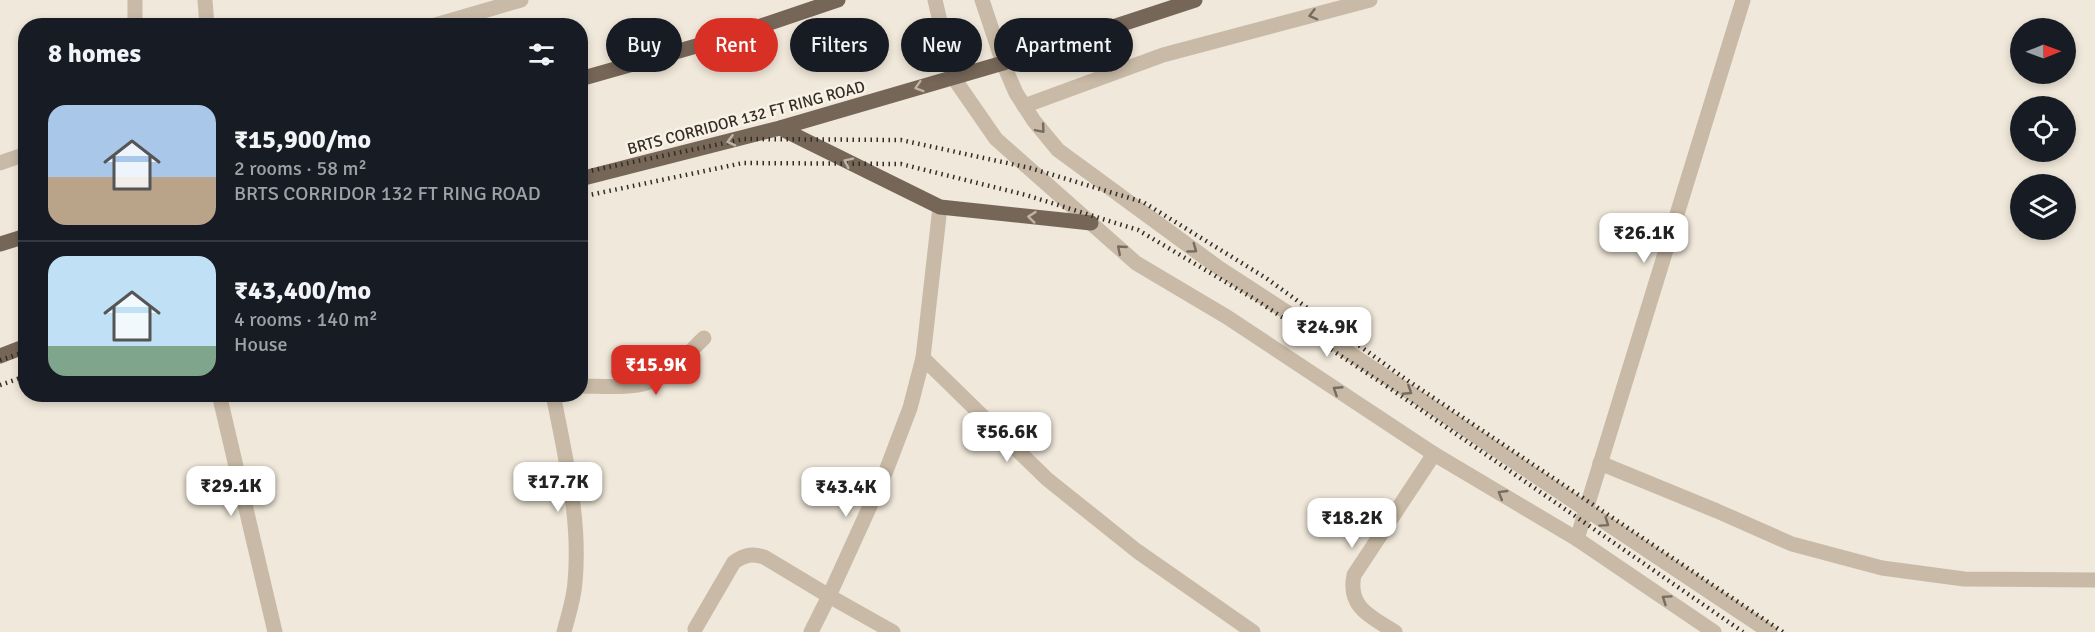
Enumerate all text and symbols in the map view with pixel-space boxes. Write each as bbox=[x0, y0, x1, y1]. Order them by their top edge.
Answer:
one-way arrow bbox=[1308, 8, 1319, 20]
chip: Buy bbox=[606, 18, 682, 72]
chip: Rent bbox=[694, 18, 778, 72]
chip: Filters bbox=[790, 18, 889, 72]
chip: New bbox=[901, 18, 982, 72]
chip: Apartment bbox=[994, 18, 1133, 72]
north arrow bbox=[2010, 18, 2076, 84]
map controls bbox=[2010, 18, 2076, 240]
text: 8 homes bbox=[48, 38, 141, 70]
icon: filters bbox=[525, 38, 558, 71]
street label: BRTS CORRIDOR 132 FT RING ROAD bbox=[625, 77, 867, 159]
one-way arrow bbox=[914, 80, 925, 92]
button: locate bbox=[2010, 96, 2076, 162]
one-way arrow bbox=[1033, 122, 1044, 133]
text: ₹15,900/mo bbox=[234, 124, 371, 156]
icon: home bbox=[96, 129, 168, 201]
one-way arrow bbox=[726, 134, 737, 146]
text: 2 rooms · 58 m² bbox=[234, 156, 367, 181]
one-way arrow bbox=[844, 158, 855, 169]
button: layers bbox=[2010, 174, 2076, 240]
text: BRTS CORRIDOR 132 FT RING ROAD bbox=[234, 181, 541, 206]
one-way arrow bbox=[1028, 211, 1037, 224]
pin: ₹26.1K bbox=[1595, 213, 1693, 264]
text: ₹26.1K bbox=[1613, 220, 1675, 245]
one-way arrow bbox=[1187, 242, 1198, 253]
one-way arrow bbox=[1117, 245, 1128, 256]
text: ₹43,400/mo bbox=[234, 275, 371, 307]
icon: home bbox=[96, 280, 168, 352]
text: 4 rooms · 140 m² bbox=[234, 307, 378, 332]
pin: ₹24.9K bbox=[1278, 307, 1376, 358]
text: ₹24.9K bbox=[1296, 314, 1358, 339]
text: House bbox=[234, 332, 288, 357]
pin: ₹15.9K bbox=[607, 345, 705, 396]
text: ₹15.9K bbox=[625, 352, 687, 377]
one-way arrow bbox=[1402, 384, 1413, 395]
one-way arrow bbox=[1333, 385, 1343, 397]
pin: ₹56.6K bbox=[958, 412, 1056, 463]
text: ₹56.6K bbox=[976, 419, 1038, 444]
pin: ₹17.7K bbox=[509, 462, 607, 513]
pin: ₹29.1K bbox=[182, 466, 280, 517]
pin: ₹43.4K bbox=[797, 467, 895, 518]
text: ₹17.7K bbox=[527, 469, 589, 494]
text: ₹29.1K bbox=[200, 473, 262, 498]
text: ₹43.4K bbox=[815, 474, 877, 499]
one-way arrow bbox=[1498, 490, 1508, 501]
pin: ₹18.2K bbox=[1303, 498, 1401, 549]
text: ₹18.2K bbox=[1321, 505, 1383, 530]
one-way arrow bbox=[1599, 516, 1610, 527]
one-way arrow bbox=[1661, 595, 1672, 606]

